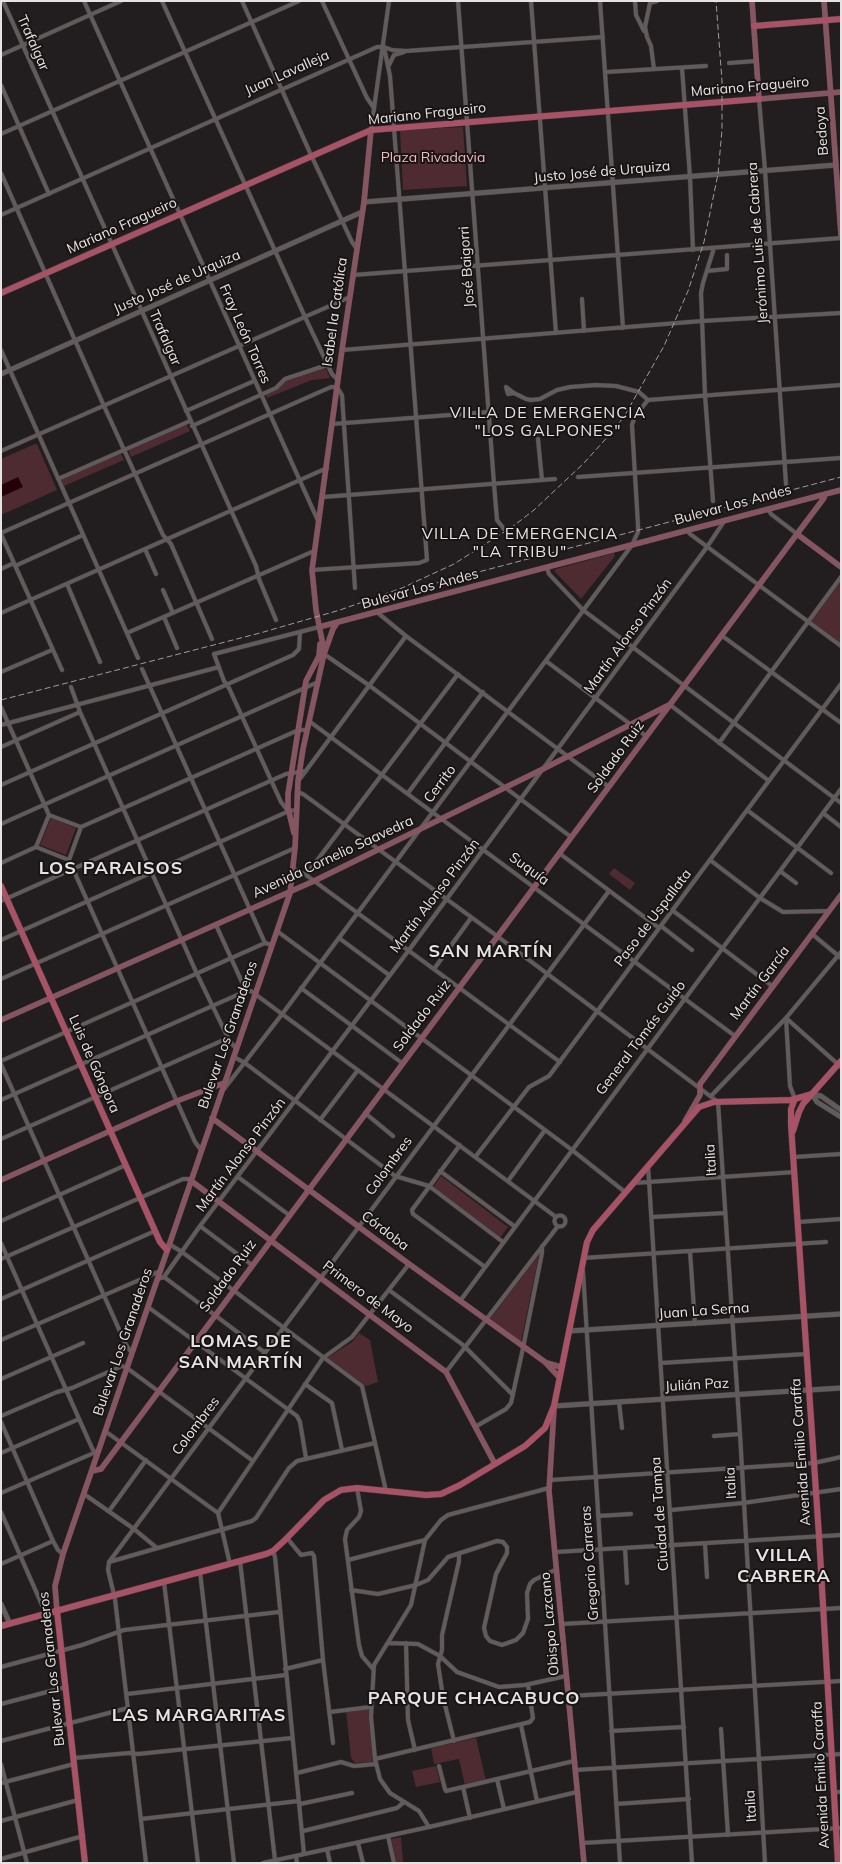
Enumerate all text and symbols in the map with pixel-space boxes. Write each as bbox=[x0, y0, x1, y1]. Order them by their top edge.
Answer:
street label: Trafalgar bbox=[13, 13, 53, 73]
street label: Juan Lavalleja bbox=[242, 47, 332, 99]
street label: Mariano Fragueiro bbox=[690, 73, 810, 101]
street label: Mariano Fragueiro bbox=[367, 99, 487, 129]
street label: Bedoya bbox=[812, 106, 832, 156]
park label: Plaza Rivadavia bbox=[381, 150, 485, 166]
street label: Justo José de Urquiza bbox=[533, 158, 671, 186]
street label: Jerónimo Luis de Cabrera bbox=[744, 162, 772, 324]
street label: Mariano Fragueiro bbox=[64, 194, 180, 258]
street label: José Baigorri bbox=[456, 226, 478, 308]
street label: Justo José de Urquiza bbox=[111, 246, 243, 318]
street label: Isabel la Católica bbox=[319, 256, 351, 368]
street label: Fray León Torres bbox=[216, 282, 274, 386]
street label: Trafalgar bbox=[145, 308, 185, 368]
district label: VILLA DE EMERGENCIA "LOS GALPONES" bbox=[450, 403, 646, 441]
street label: Bulevar Los Andes bbox=[673, 481, 793, 529]
district label: VILLA DE EMERGENCIA "LA TRIBU" bbox=[422, 524, 618, 562]
street label: Bulevar Los Andes bbox=[360, 565, 480, 613]
street label: Martín Alonso Pinzón bbox=[581, 575, 675, 697]
street label: Soldado Ruiz bbox=[584, 718, 648, 796]
street label: Cerrito bbox=[420, 762, 460, 806]
street label: Avenida Cornelio Saavedra bbox=[250, 812, 416, 902]
street label: Martín Alonso Pinzón bbox=[387, 836, 483, 956]
street label: Suquía bbox=[506, 849, 552, 889]
district label: LOS PARAISOS bbox=[39, 858, 183, 880]
street label: Paso de Uspallata bbox=[611, 866, 695, 970]
district label: SAN MARTÍN bbox=[429, 941, 553, 963]
street label: Martín García bbox=[727, 943, 793, 1023]
street label: Bulevar Los Granaderos bbox=[195, 959, 261, 1111]
street label: Soldado Ruiz bbox=[390, 977, 454, 1055]
street label: General Tomás Guido bbox=[593, 978, 689, 1098]
street label: Luis de Góngora bbox=[65, 1012, 123, 1116]
street label: Martín Alonso Pinzón bbox=[193, 1095, 289, 1215]
street label: Colombres bbox=[362, 1133, 416, 1199]
street label: Italia bbox=[702, 1143, 720, 1177]
street label: Córdoba bbox=[358, 1208, 412, 1254]
street label: Soldado Ruiz bbox=[196, 1237, 260, 1315]
street label: Primero de Mayo bbox=[319, 1257, 417, 1337]
street label: Bulevar Los Granaderos bbox=[90, 1266, 156, 1418]
street label: Juan La Serna bbox=[658, 1299, 750, 1323]
district label: LOMAS DE SAN MARTÍN bbox=[179, 1331, 303, 1374]
street label: Julián Paz bbox=[665, 1375, 729, 1395]
street label: Avenida Emilio Caraffa bbox=[787, 1378, 815, 1526]
street label: Colombres bbox=[169, 1394, 223, 1458]
street label: Ciudad de Tampa bbox=[648, 1456, 672, 1572]
street label: Italia bbox=[722, 1467, 740, 1499]
street label: Gregorio Carreras bbox=[578, 1505, 602, 1621]
district label: VILLA CABRERA bbox=[737, 1545, 831, 1588]
street label: Obispo Lazcano bbox=[537, 1571, 563, 1677]
street label: Bulevar Los Granaderos bbox=[36, 1591, 68, 1747]
district label: PARQUE CHACABUCO bbox=[368, 1688, 580, 1710]
street label: Avenida Emilio Caraffa bbox=[809, 1701, 833, 1849]
district label: LAS MARGARITAS bbox=[112, 1705, 286, 1727]
street label: Italia bbox=[742, 1789, 760, 1823]

